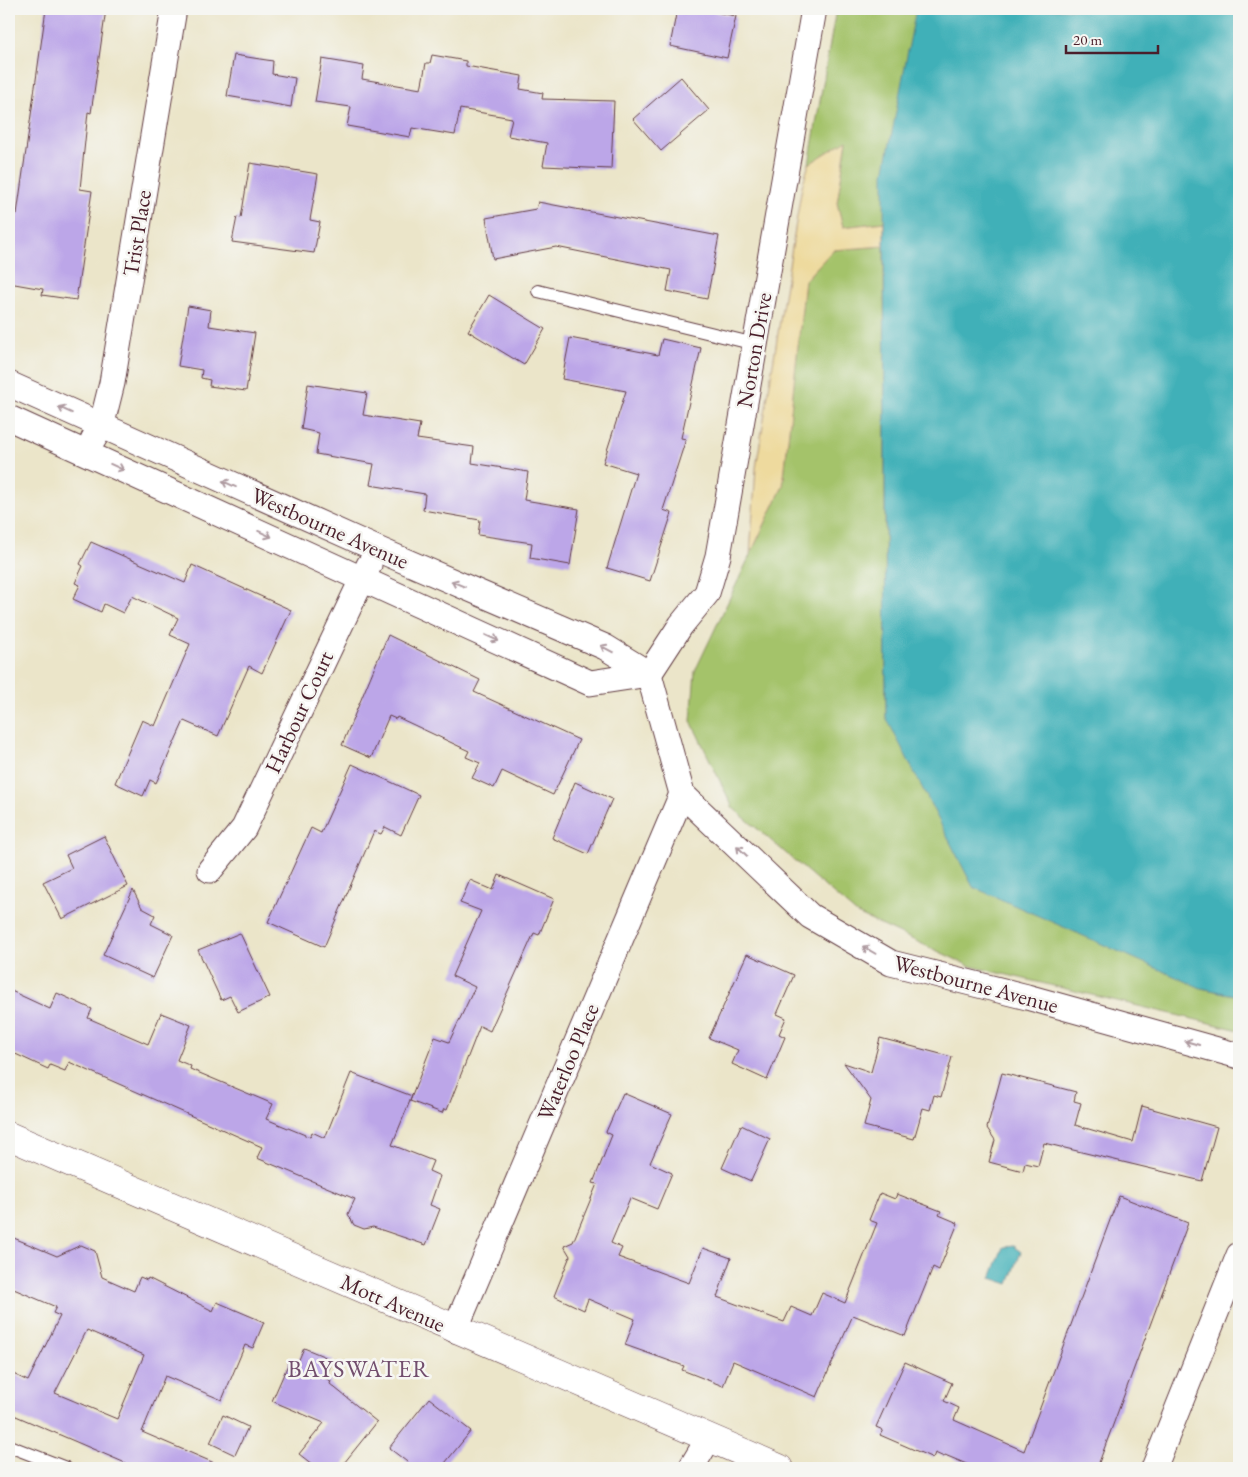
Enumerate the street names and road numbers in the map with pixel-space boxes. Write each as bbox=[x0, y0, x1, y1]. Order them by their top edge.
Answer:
street label: Trist Place bbox=[116, 187, 158, 278]
street label: Norton Drive bbox=[730, 290, 778, 410]
street label: Westbourne Avenue bbox=[247, 480, 414, 576]
street label: Harbour Court bbox=[258, 646, 340, 778]
street label: Westbourne Avenue bbox=[890, 948, 1062, 1020]
street label: Waterloo Place bbox=[530, 999, 606, 1125]
street label: Mott Avenue bbox=[336, 1267, 450, 1339]

